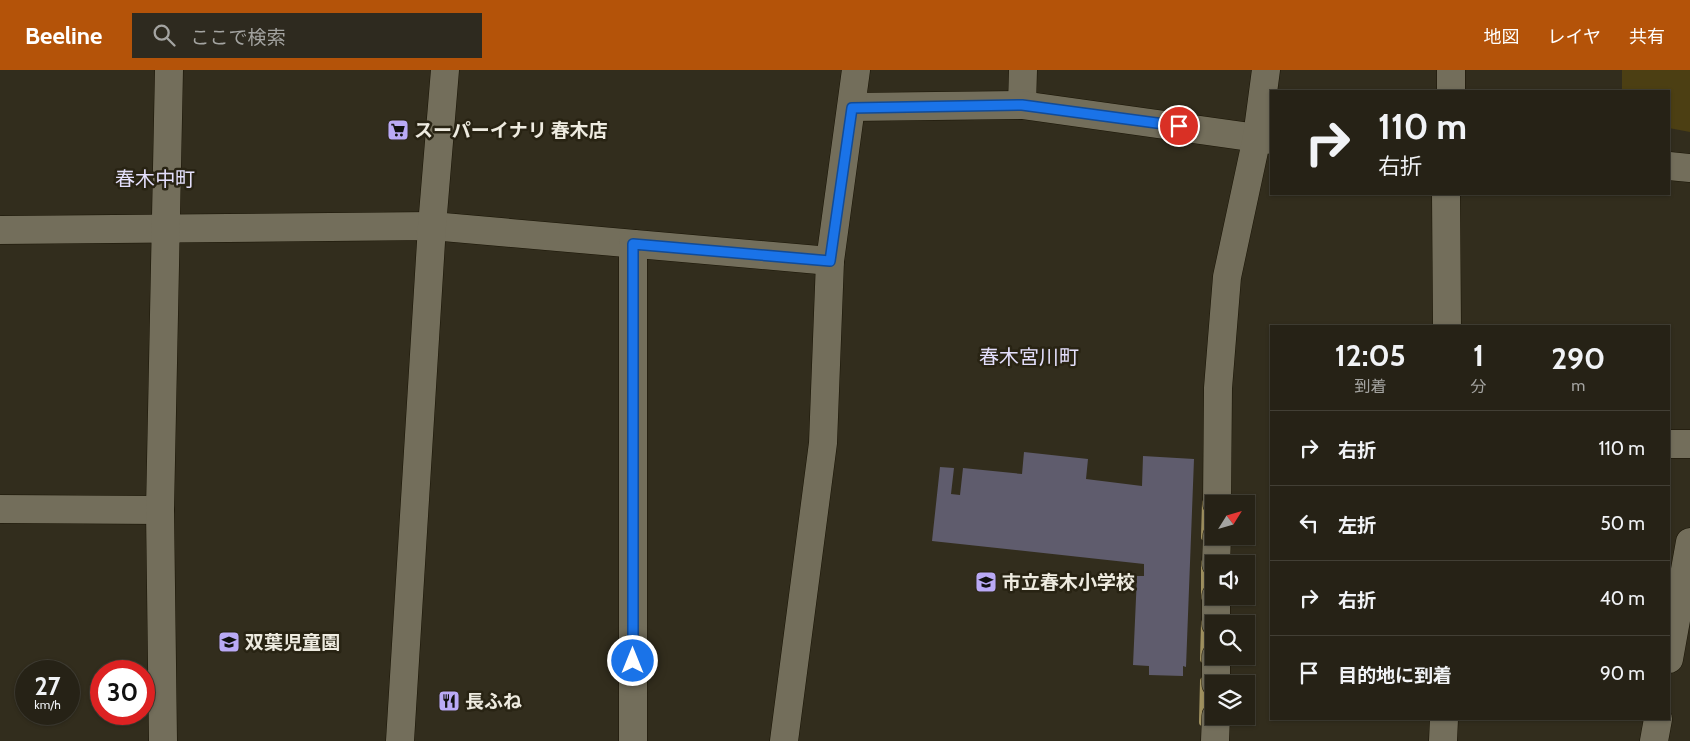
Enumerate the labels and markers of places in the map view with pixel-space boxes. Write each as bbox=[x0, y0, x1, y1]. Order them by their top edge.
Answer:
pin bbox=[1158, 105, 1200, 147]
supermarket icon: スーパーイナリ 春木店 bbox=[386, 118, 410, 142]
place label: スーパーイナリ 春木店 bbox=[414, 119, 608, 142]
school or university icon: 市立春木小学校 bbox=[974, 570, 998, 594]
place label: 市立春木小学校 bbox=[1002, 571, 1135, 594]
school or university icon: 双葉児童園 bbox=[217, 630, 241, 654]
place label: 双葉児童園 bbox=[245, 631, 340, 654]
restaurant icon: 長ふね bbox=[437, 689, 461, 713]
place label: 長ふね bbox=[465, 690, 522, 713]

